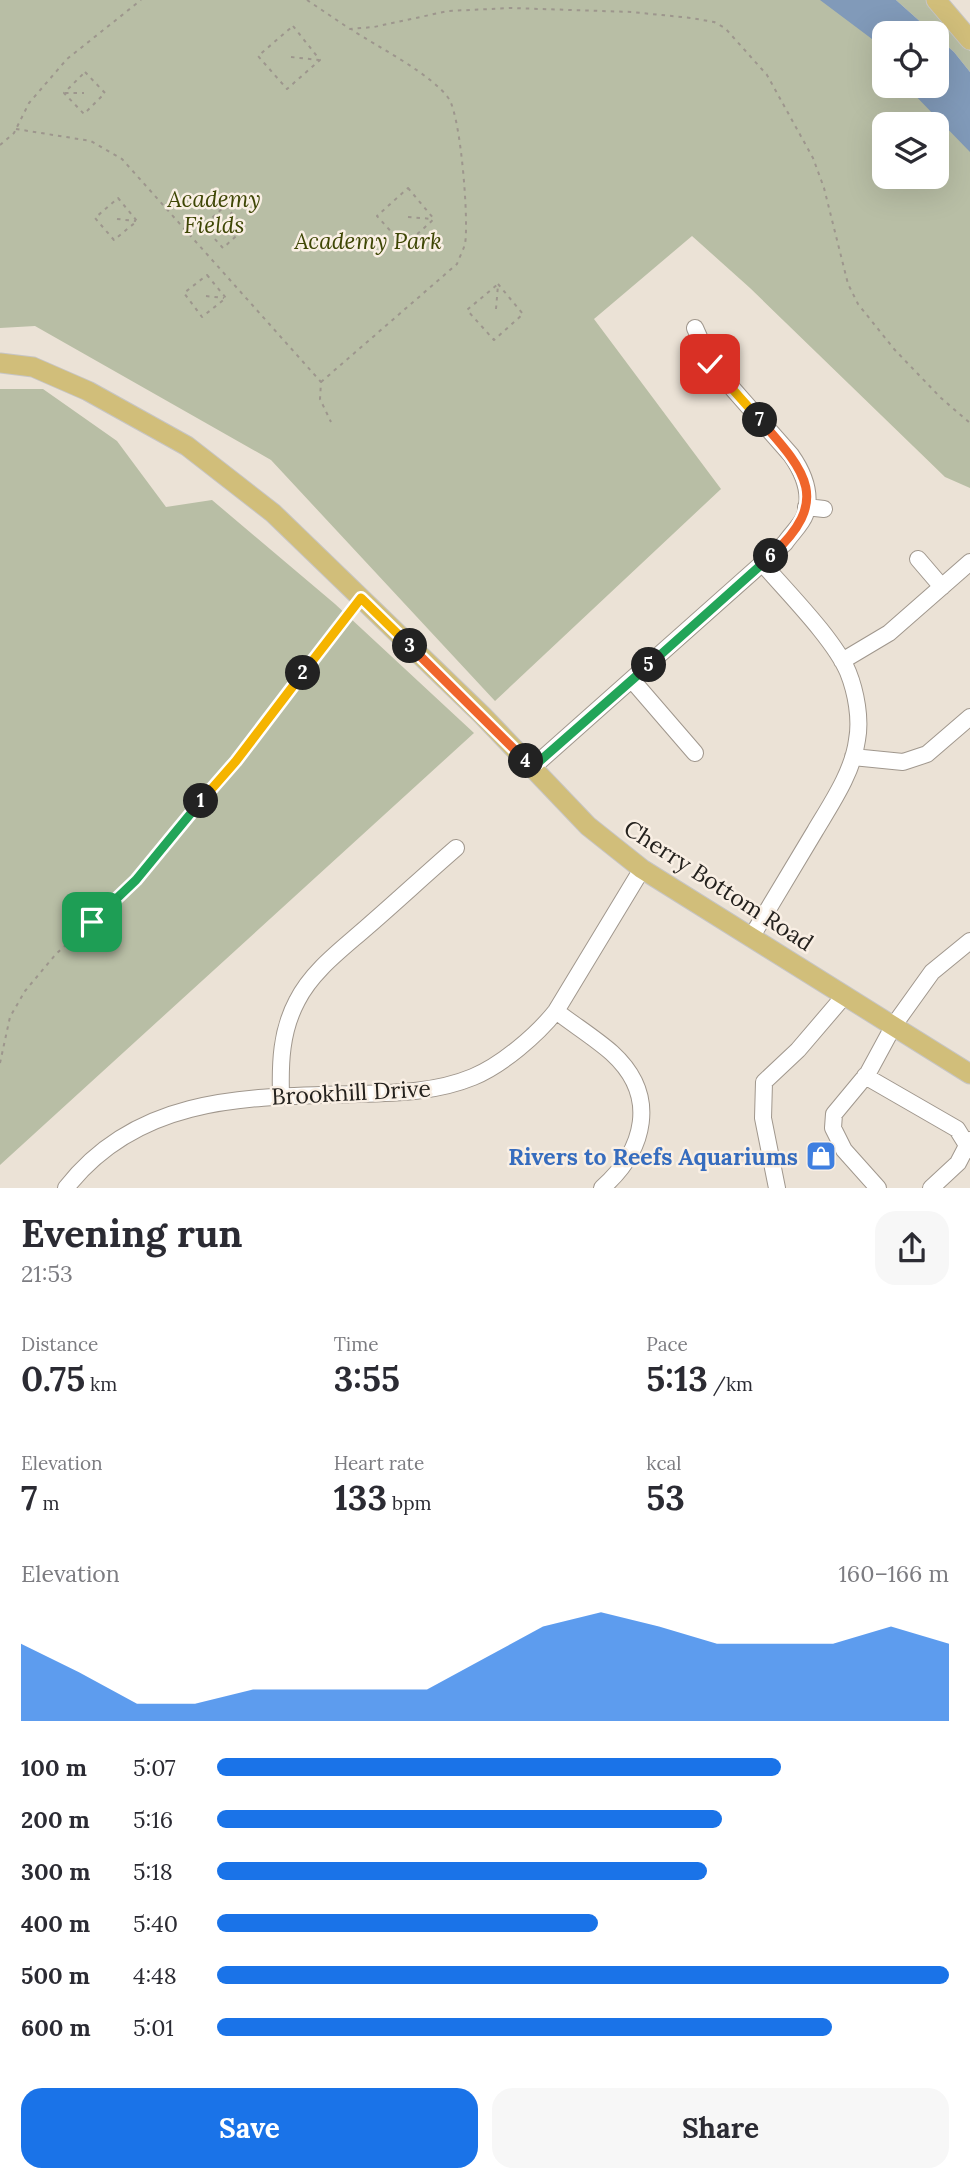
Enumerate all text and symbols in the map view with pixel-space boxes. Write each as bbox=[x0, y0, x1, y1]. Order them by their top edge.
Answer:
map controls bbox=[872, 21, 949, 189]
button: locate bbox=[872, 21, 949, 98]
button: layers bbox=[872, 112, 949, 189]
park label: Academy Fields bbox=[166, 184, 261, 239]
park label: Academy Park bbox=[293, 226, 442, 255]
pin bbox=[680, 334, 740, 394]
icon: check bbox=[691, 345, 729, 383]
pin: 7 bbox=[742, 402, 778, 438]
text: 7 bbox=[755, 407, 764, 431]
pin: 6 bbox=[754, 538, 788, 574]
text: 6 bbox=[765, 543, 776, 567]
pin: 3 bbox=[392, 628, 428, 664]
text: 3 bbox=[404, 633, 415, 657]
pin: 5 bbox=[632, 648, 666, 682]
text: 5 bbox=[643, 652, 654, 676]
pin: 2 bbox=[286, 656, 320, 690]
text: 2 bbox=[297, 660, 308, 684]
pin: 4 bbox=[508, 744, 544, 778]
text: 4 bbox=[520, 748, 531, 772]
pin: 1 bbox=[184, 784, 218, 818]
text: 1 bbox=[197, 788, 204, 812]
street label: Cherry Bottom Road bbox=[619, 813, 819, 957]
pin bbox=[62, 892, 122, 952]
icon: arrive bbox=[73, 903, 111, 941]
street label: Brookhill Drive bbox=[271, 1073, 431, 1111]
shop icon: Rivers to Reefs Aquariums bbox=[804, 1139, 838, 1173]
place label: Rivers to Reefs Aquariums bbox=[508, 1142, 798, 1171]
text: Evening run bbox=[21, 1209, 243, 1257]
button: share bbox=[875, 1211, 949, 1285]
text: 21:53 bbox=[21, 1259, 73, 1288]
text: Distance bbox=[21, 1332, 98, 1356]
text: Time bbox=[334, 1332, 378, 1356]
text: Pace bbox=[646, 1332, 688, 1356]
text: 0.75 bbox=[21, 1356, 85, 1401]
text: 3:55 bbox=[334, 1356, 400, 1401]
text: 5:13 bbox=[646, 1356, 708, 1401]
text: km bbox=[85, 1372, 117, 1396]
text: /km bbox=[708, 1372, 753, 1396]
text: Elevation bbox=[21, 1451, 103, 1475]
text: Heart rate bbox=[334, 1451, 424, 1475]
text: kcal bbox=[646, 1451, 681, 1475]
text: 7 bbox=[21, 1475, 37, 1520]
text: 133 bbox=[334, 1475, 387, 1520]
text: 53 bbox=[646, 1475, 685, 1520]
text: m bbox=[37, 1491, 59, 1515]
text: bpm bbox=[387, 1491, 431, 1515]
text: Elevation bbox=[21, 1559, 120, 1588]
text: 160–166 m bbox=[839, 1559, 949, 1588]
text: 100 m bbox=[21, 1753, 87, 1782]
text: 5:07 bbox=[133, 1753, 176, 1782]
text: 200 m bbox=[21, 1805, 90, 1834]
text: 5:16 bbox=[133, 1805, 173, 1834]
text: 300 m bbox=[21, 1857, 90, 1886]
text: 5:18 bbox=[133, 1857, 173, 1886]
text: 400 m bbox=[21, 1909, 90, 1938]
text: 5:40 bbox=[133, 1909, 178, 1938]
text: 500 m bbox=[21, 1961, 90, 1990]
text: 4:48 bbox=[133, 1961, 177, 1990]
text: 600 m bbox=[21, 2013, 91, 2042]
text: 5:01 bbox=[133, 2013, 174, 2042]
button: Save bbox=[21, 2088, 478, 2168]
button: Share bbox=[492, 2088, 949, 2168]

